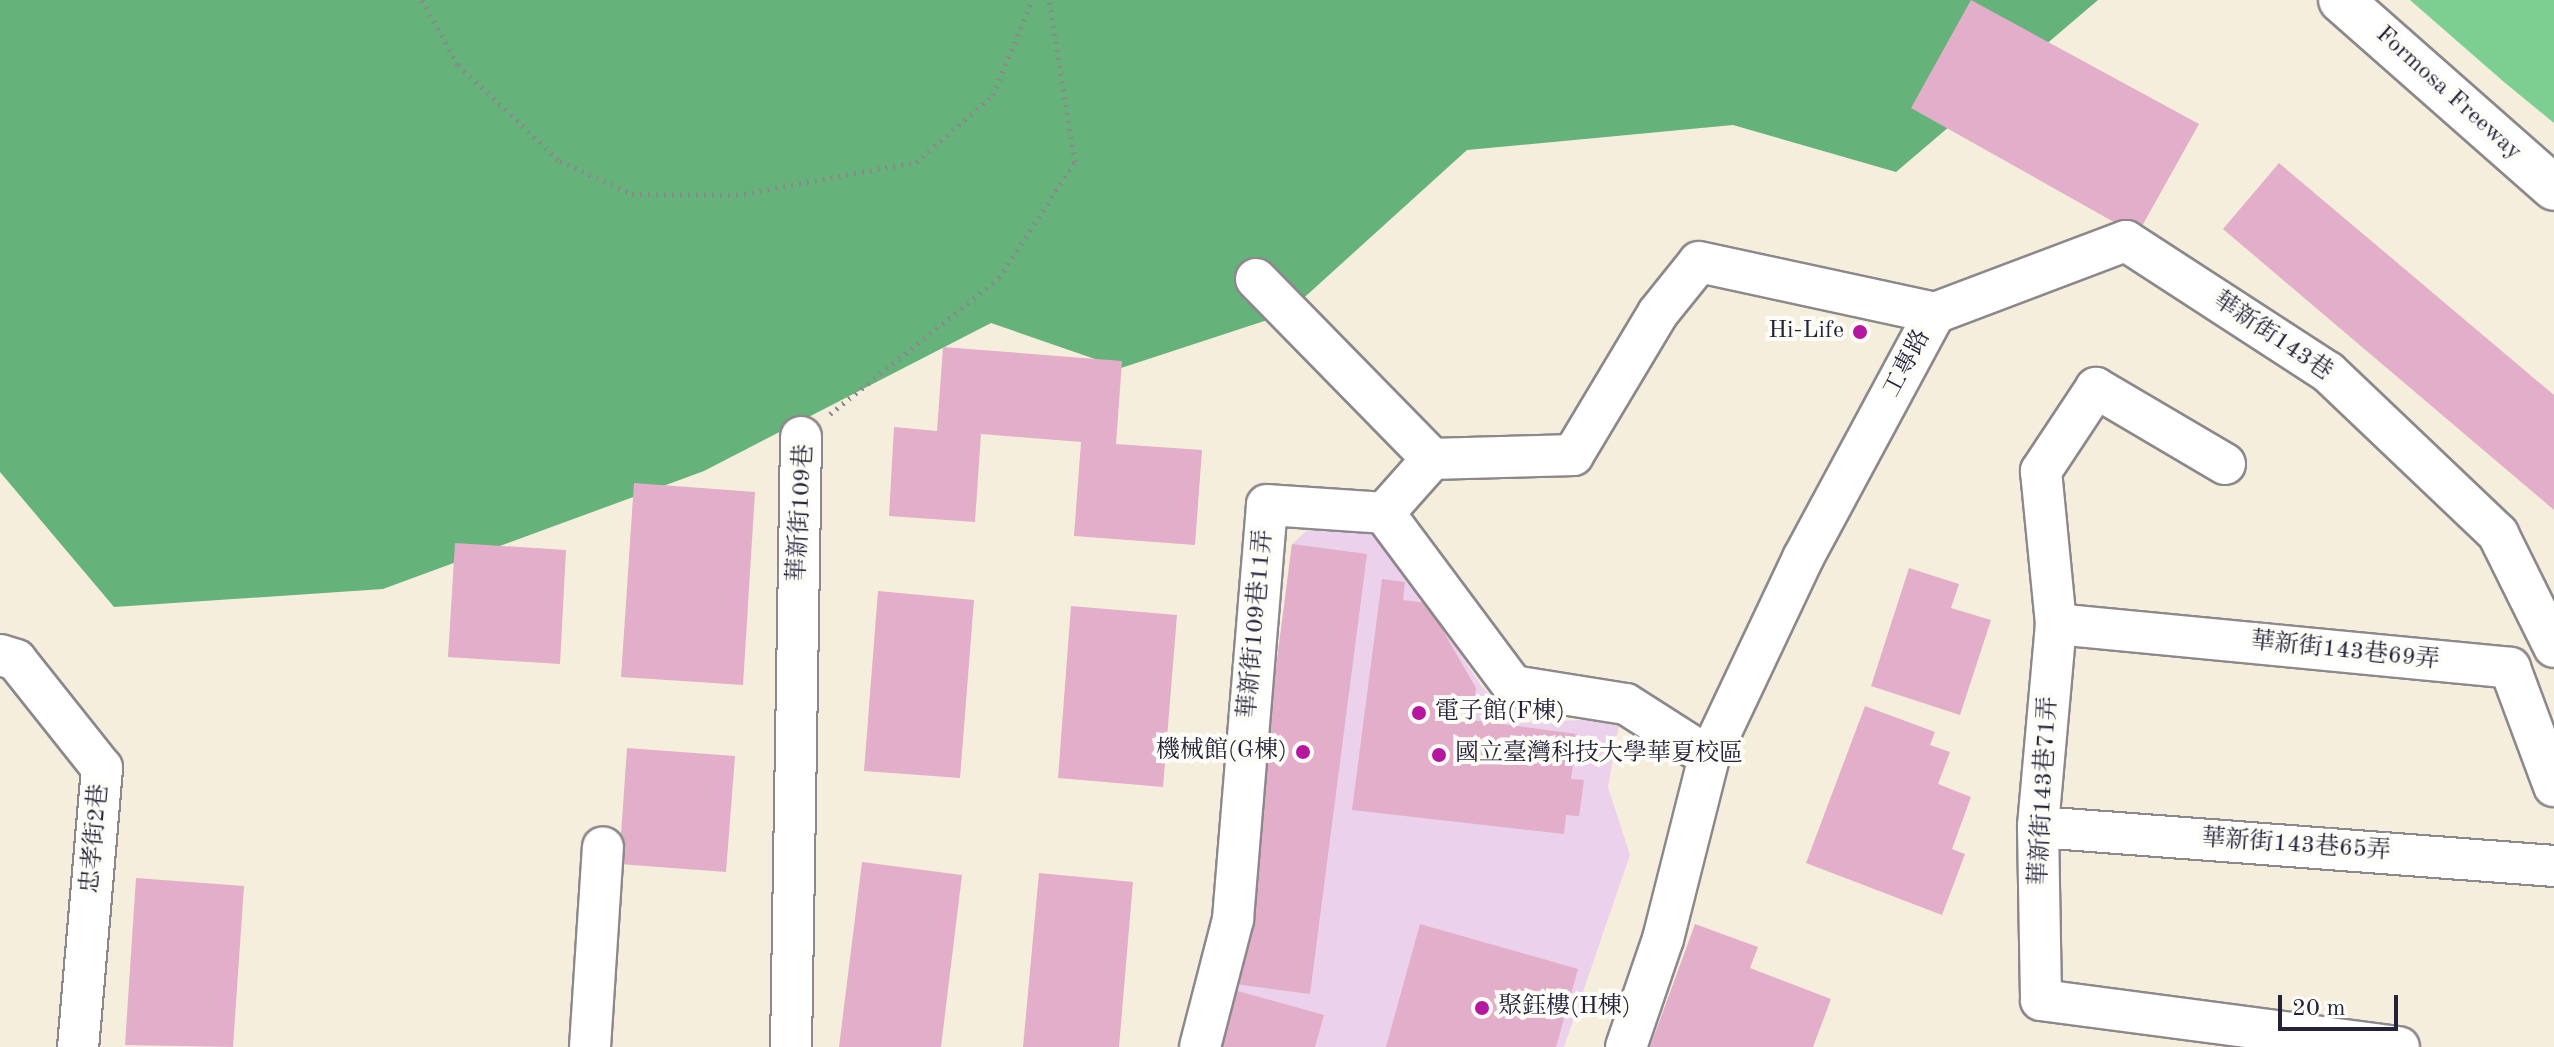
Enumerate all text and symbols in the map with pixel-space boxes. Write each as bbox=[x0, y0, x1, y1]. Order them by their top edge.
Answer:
street label: Formosa Freeway bbox=[2369, 21, 2527, 167]
street label: 華新街143巷 bbox=[2207, 287, 2337, 387]
place label: Hi-Life bbox=[1768, 318, 1844, 346]
marker: Hi-Life bbox=[1851, 323, 1869, 341]
street label: 工專路 bbox=[1878, 325, 1938, 403]
street label: 華新街109巷 bbox=[784, 443, 820, 583]
street label: 華新街109巷11弄 bbox=[1234, 528, 1280, 720]
street label: 華新街143巷69弄 bbox=[2249, 628, 2441, 676]
street label: 華新街143巷71弄 bbox=[2026, 696, 2064, 886]
place label: 電子館(F棟) bbox=[1435, 699, 1565, 727]
marker: 電子館(F棟) bbox=[1410, 704, 1428, 722]
place label: 機械館(G棟) bbox=[1156, 738, 1287, 766]
place label: 國立臺灣科技大學華夏校區 bbox=[1455, 741, 1743, 769]
marker: 機械館(G棟) bbox=[1294, 743, 1312, 761]
marker: 國立臺灣科技大學華夏校區 bbox=[1430, 746, 1448, 764]
street label: 忠孝街2巷 bbox=[77, 783, 115, 895]
street label: 華新街143巷65弄 bbox=[2200, 825, 2392, 867]
scale bar bbox=[2282, 979, 2402, 1029]
place label: 聚鈺樓(H棟) bbox=[1498, 994, 1631, 1022]
text: 20 m bbox=[2292, 997, 2346, 1021]
marker: 聚鈺樓(H棟) bbox=[1473, 999, 1491, 1017]

